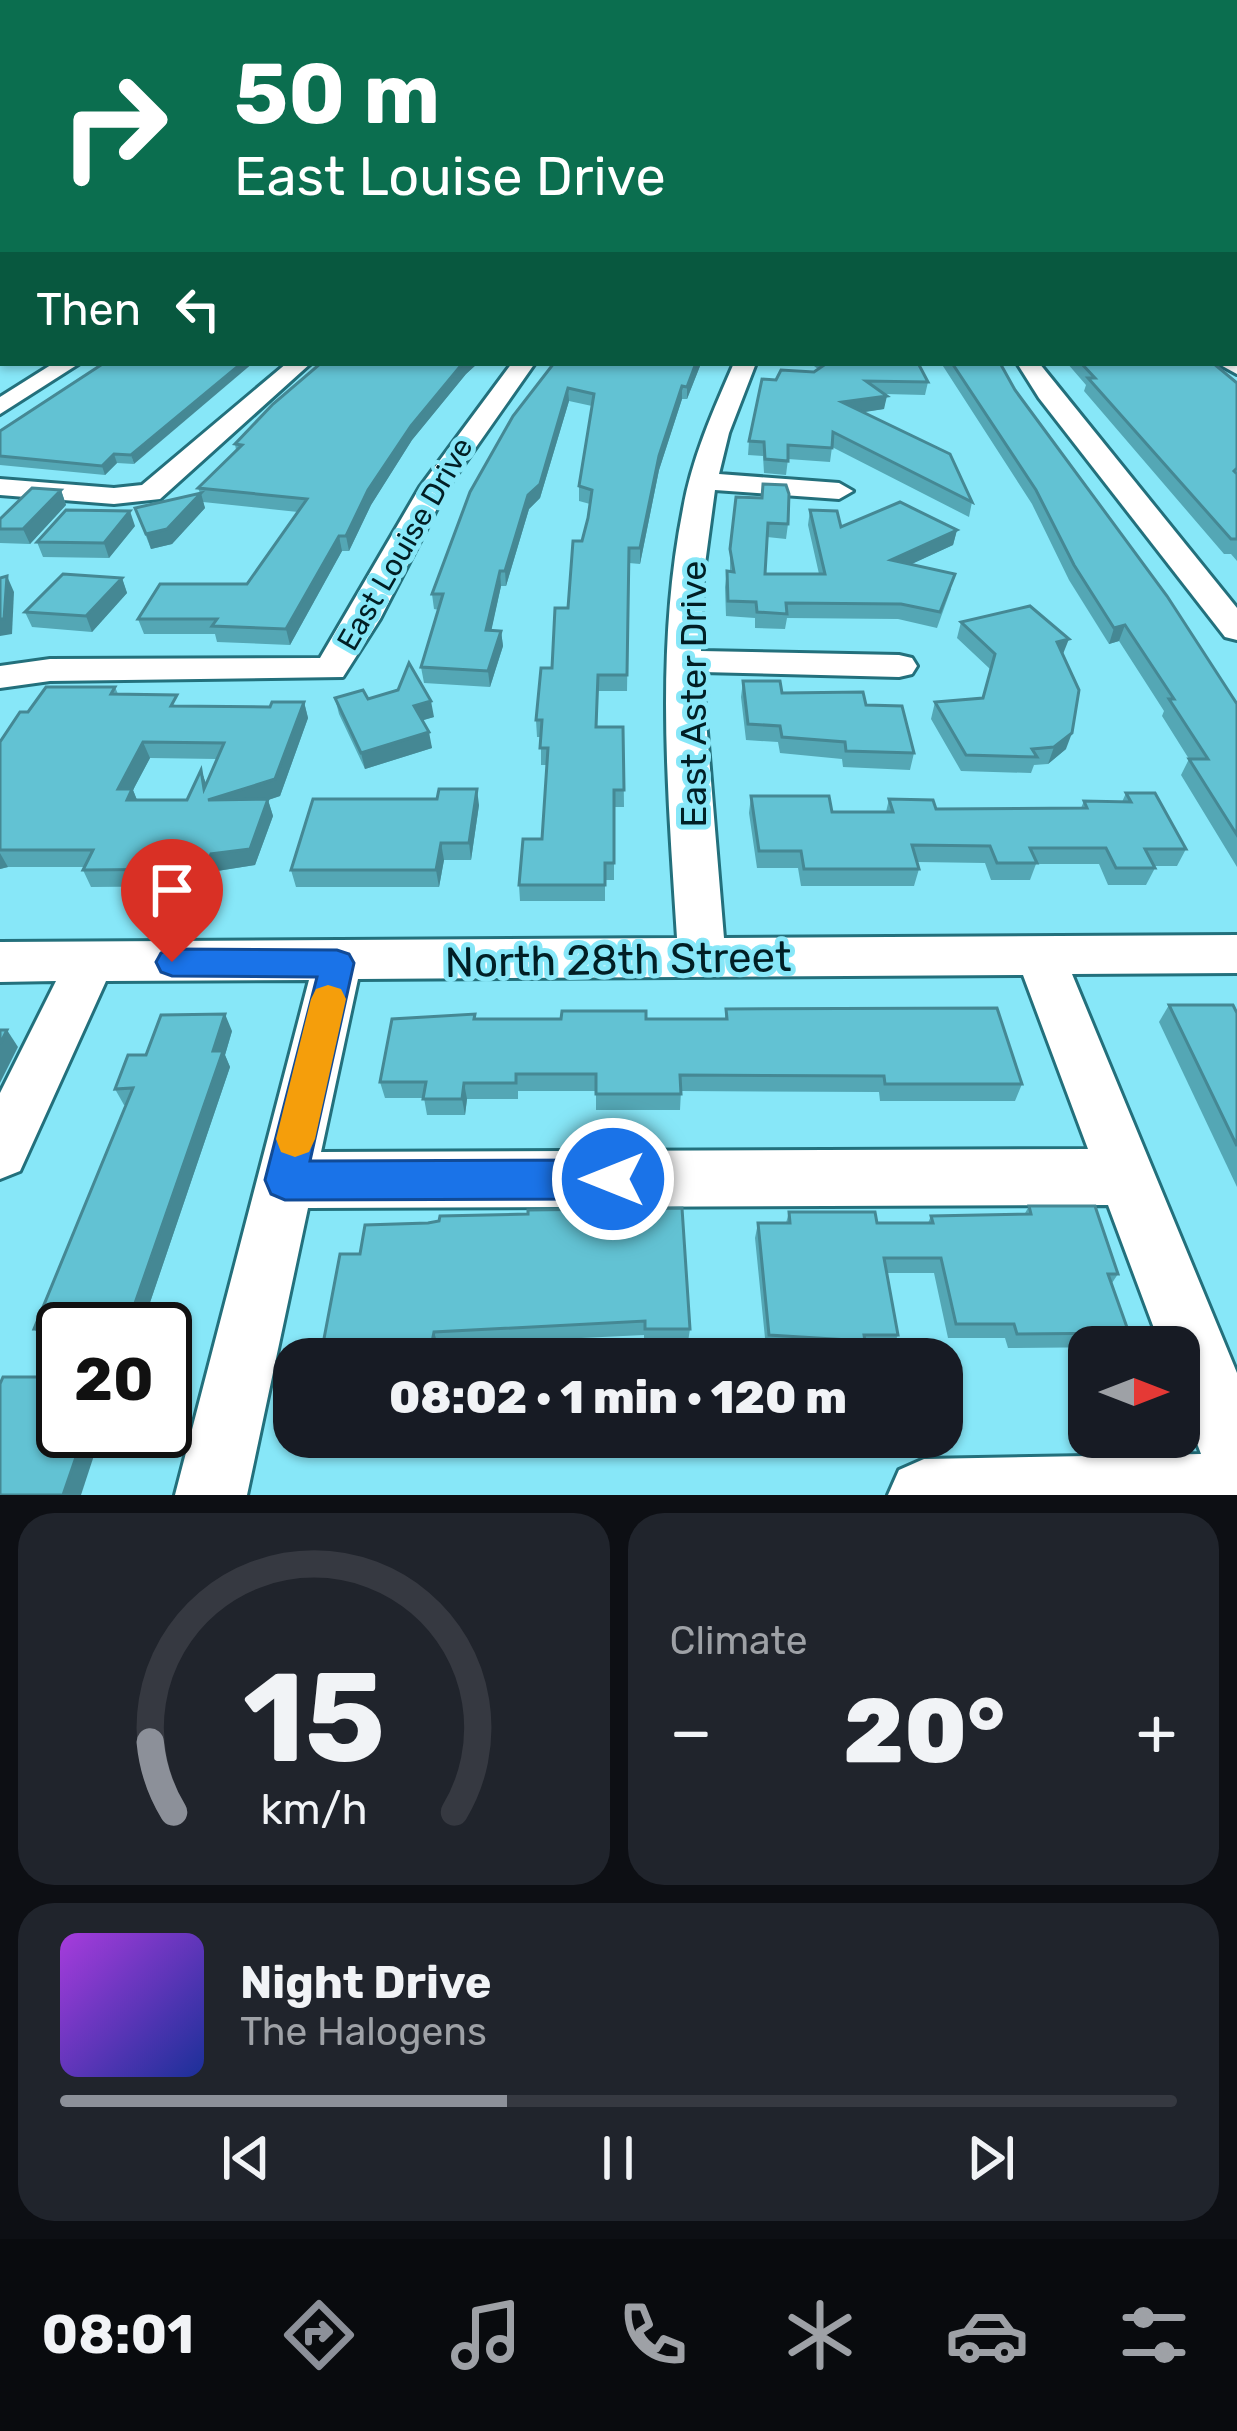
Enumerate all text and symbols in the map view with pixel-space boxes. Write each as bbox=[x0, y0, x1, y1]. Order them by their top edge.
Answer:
text: 50 m bbox=[234, 44, 440, 144]
icon: right bbox=[36, 48, 192, 204]
text: East Louise Drive bbox=[234, 145, 666, 209]
icon: left bbox=[165, 276, 231, 342]
text: Then bbox=[36, 283, 141, 336]
street label: East Louise Drive bbox=[329, 431, 481, 657]
street label: East Aster Drive bbox=[672, 561, 715, 827]
pin bbox=[121, 839, 223, 962]
icon: arrive bbox=[139, 857, 205, 923]
street label: North 28th Street bbox=[444, 932, 792, 988]
position arrow bbox=[550, 1116, 676, 1242]
speed limit sign: 20 bbox=[36, 1302, 192, 1458]
north arrow bbox=[1068, 1326, 1200, 1458]
map controls bbox=[1068, 1326, 1200, 1458]
text: 08:02 · 1 min · 120 m bbox=[389, 1371, 847, 1424]
text: Climate bbox=[670, 1618, 808, 1664]
text: 15 bbox=[242, 1644, 385, 1792]
text: 20° bbox=[843, 1678, 1005, 1785]
text: − bbox=[670, 1692, 712, 1771]
text: + bbox=[1136, 1692, 1177, 1771]
text: km/h bbox=[260, 1784, 367, 1835]
text: Night Drive bbox=[240, 1956, 492, 2009]
text: The Halogens bbox=[240, 2009, 487, 2055]
icon: previous bbox=[213, 2125, 279, 2191]
icon: pause bbox=[585, 2125, 651, 2191]
icon: next bbox=[958, 2125, 1024, 2191]
icon: directions bbox=[277, 2293, 361, 2377]
icon: music bbox=[444, 2293, 528, 2377]
icon: phone bbox=[611, 2293, 695, 2377]
icon: climate bbox=[778, 2293, 862, 2377]
icon: car bbox=[945, 2293, 1029, 2377]
icon: filters bbox=[1112, 2293, 1196, 2377]
text: 08:01 bbox=[41, 2303, 194, 2367]

